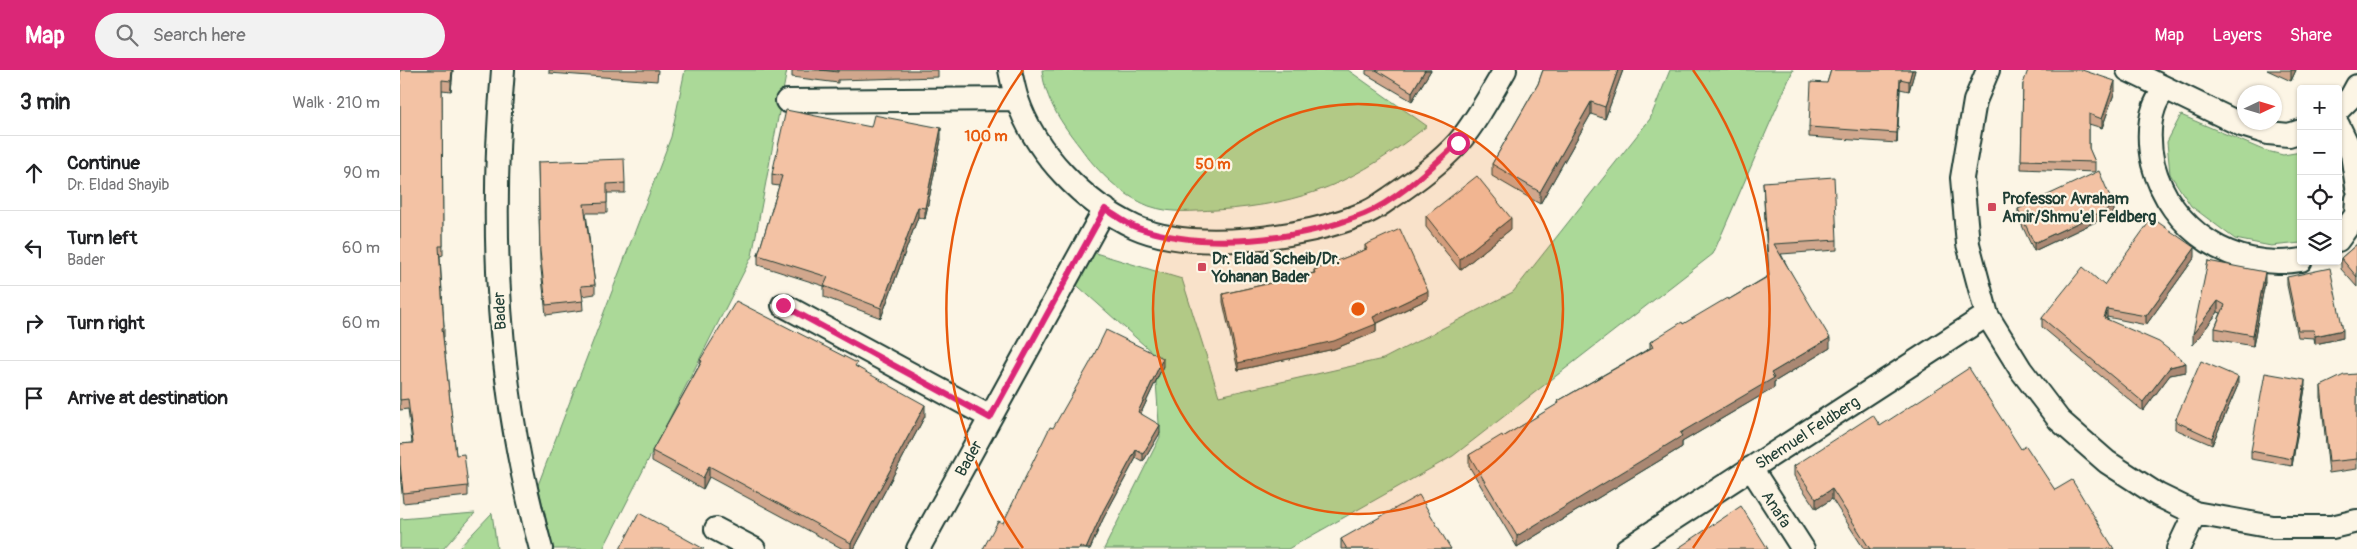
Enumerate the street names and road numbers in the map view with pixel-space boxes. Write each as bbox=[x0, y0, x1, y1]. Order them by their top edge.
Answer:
street label: Bader bbox=[489, 291, 511, 330]
street label: Shemuel Feldberg bbox=[1752, 392, 1863, 474]
street label: Bader bbox=[951, 437, 987, 480]
street label: Anafa bbox=[1757, 487, 1795, 532]

